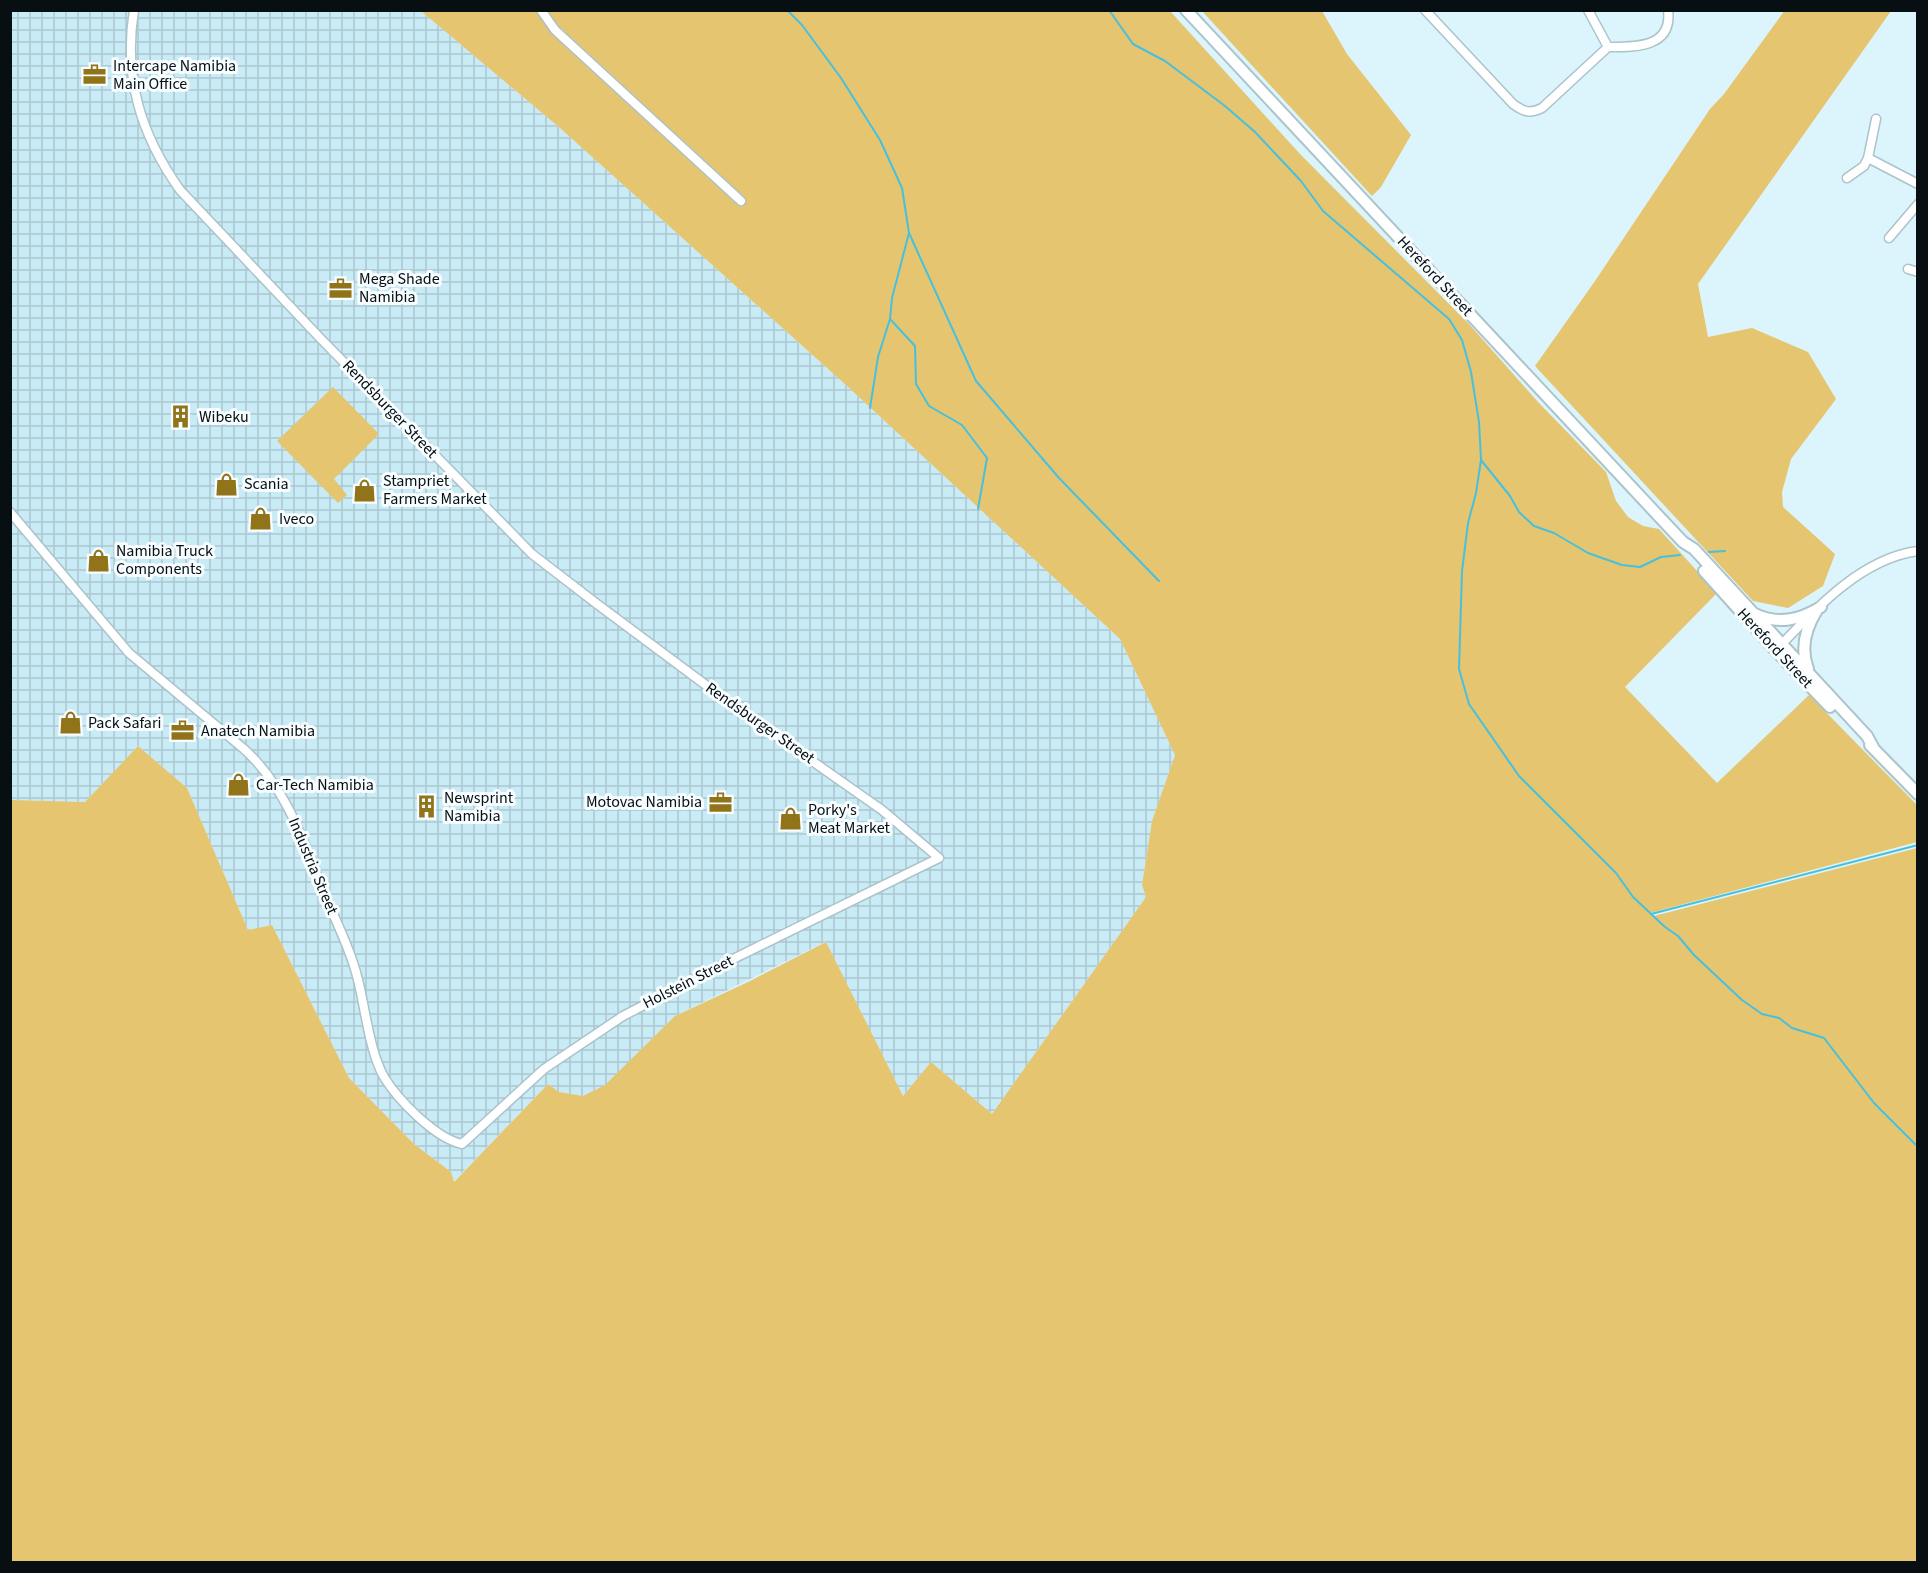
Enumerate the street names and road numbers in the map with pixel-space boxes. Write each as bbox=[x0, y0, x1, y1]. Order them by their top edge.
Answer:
street label: Hereford Street bbox=[1392, 231, 1478, 321]
street label: Rendsburger Street bbox=[337, 355, 443, 463]
street label: Hereford Street bbox=[1732, 603, 1818, 693]
street label: Rendsburger Street bbox=[701, 677, 820, 769]
street label: Industria Street bbox=[283, 814, 344, 918]
street label: Holstein Street bbox=[639, 950, 737, 1014]

